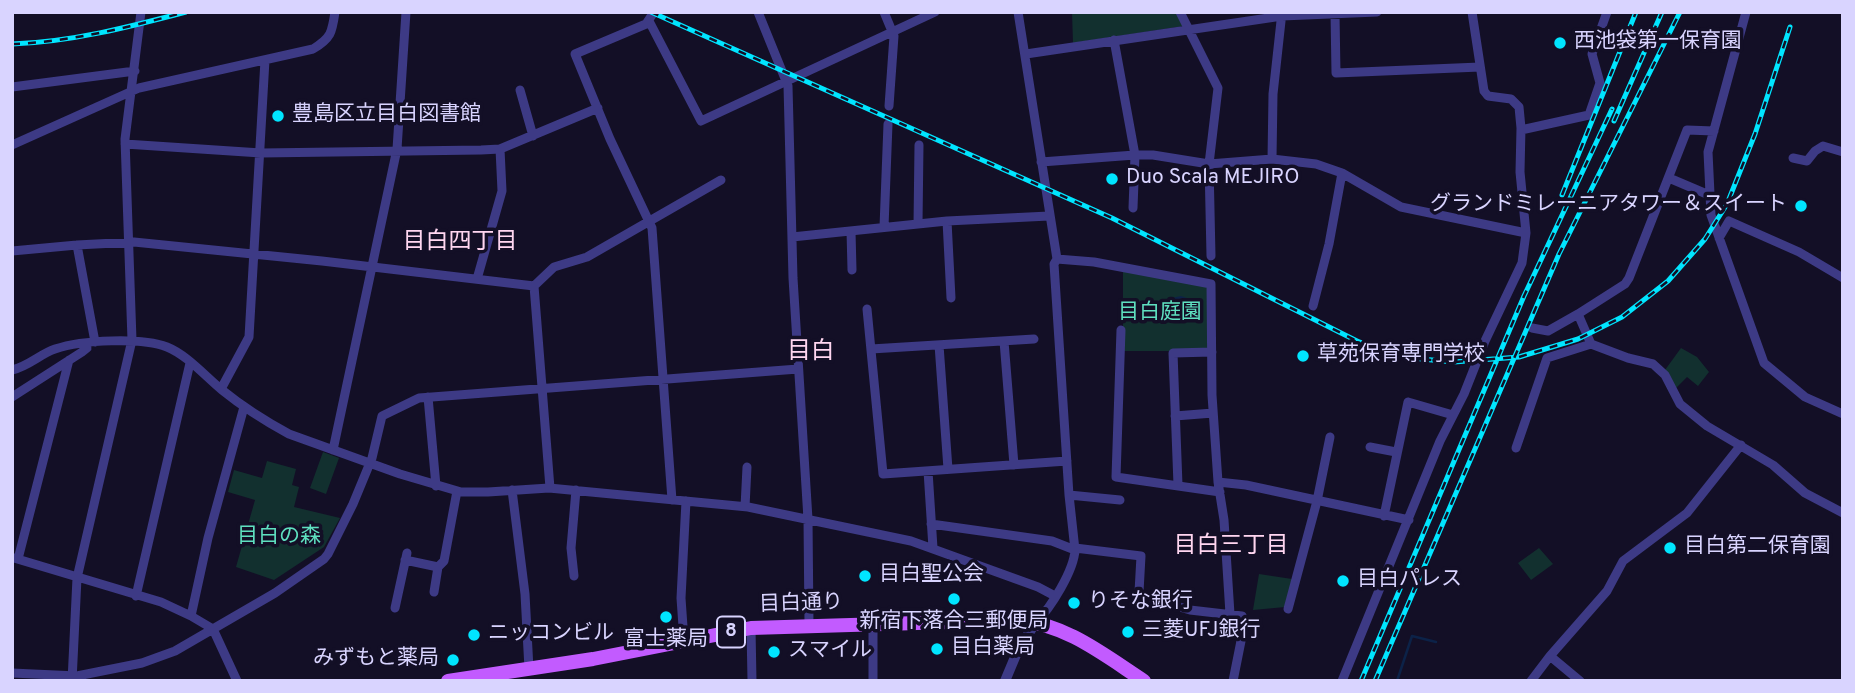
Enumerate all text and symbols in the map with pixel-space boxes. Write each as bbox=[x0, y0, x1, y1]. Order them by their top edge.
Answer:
place label: 西池袋第一保育園 bbox=[1574, 30, 1742, 56]
marker: 西池袋第一保育園 bbox=[1552, 35, 1568, 51]
place label: 豊島区立目白図書館 bbox=[292, 103, 481, 129]
marker: 豊島区立目白図書館 bbox=[270, 108, 286, 124]
place label: Duo Scala MEJIRO bbox=[1126, 166, 1300, 192]
marker: Duo Scala MEJIRO bbox=[1104, 171, 1120, 187]
place label: グランドミレーニアタワー＆スイート bbox=[1430, 193, 1787, 219]
marker: グランドミレーニアタワー＆スイート bbox=[1793, 198, 1809, 214]
district label: 目白四丁目 bbox=[403, 229, 517, 257]
park label: 目白庭園 bbox=[1118, 301, 1202, 327]
district label: 目白 bbox=[787, 339, 835, 367]
place label: 草苑保育専門学校 bbox=[1317, 343, 1485, 369]
marker: 草苑保育専門学校 bbox=[1295, 348, 1311, 364]
park label: 目白の森 bbox=[237, 525, 321, 551]
district label: 目白三丁目 bbox=[1174, 533, 1288, 561]
place label: 目白第二保育園 bbox=[1684, 535, 1831, 561]
marker: 目白第二保育園 bbox=[1662, 540, 1678, 556]
place label: 目白聖公会 bbox=[879, 563, 984, 589]
marker: 目白聖公会 bbox=[857, 568, 873, 584]
place label: 目白パレス bbox=[1357, 568, 1462, 594]
marker: 目白パレス bbox=[1335, 573, 1351, 589]
place label: りそな銀行 bbox=[1088, 590, 1193, 616]
street label: 目白通り bbox=[759, 591, 843, 619]
marker: 新宿下落合三郵便局 bbox=[946, 591, 962, 607]
marker: りそな銀行 bbox=[1066, 595, 1082, 611]
marker: 富士薬局 bbox=[658, 609, 674, 625]
place label: 新宿下落合三郵便局 bbox=[860, 610, 1048, 636]
road number: 8 bbox=[717, 617, 745, 648]
place label: 三菱UFJ銀行 bbox=[1142, 619, 1261, 645]
place label: ニッコンビル bbox=[488, 622, 614, 648]
marker: 三菱UFJ銀行 bbox=[1120, 624, 1136, 640]
marker: ニッコンビル bbox=[466, 627, 482, 643]
place label: 富士薬局 bbox=[624, 628, 708, 654]
place label: 目白薬局 bbox=[951, 636, 1035, 662]
place label: スマイル bbox=[788, 639, 872, 665]
marker: 目白薬局 bbox=[929, 641, 945, 657]
marker: スマイル bbox=[766, 644, 782, 660]
place label: みずもと薬局 bbox=[313, 647, 439, 673]
marker: みずもと薬局 bbox=[445, 652, 461, 668]

